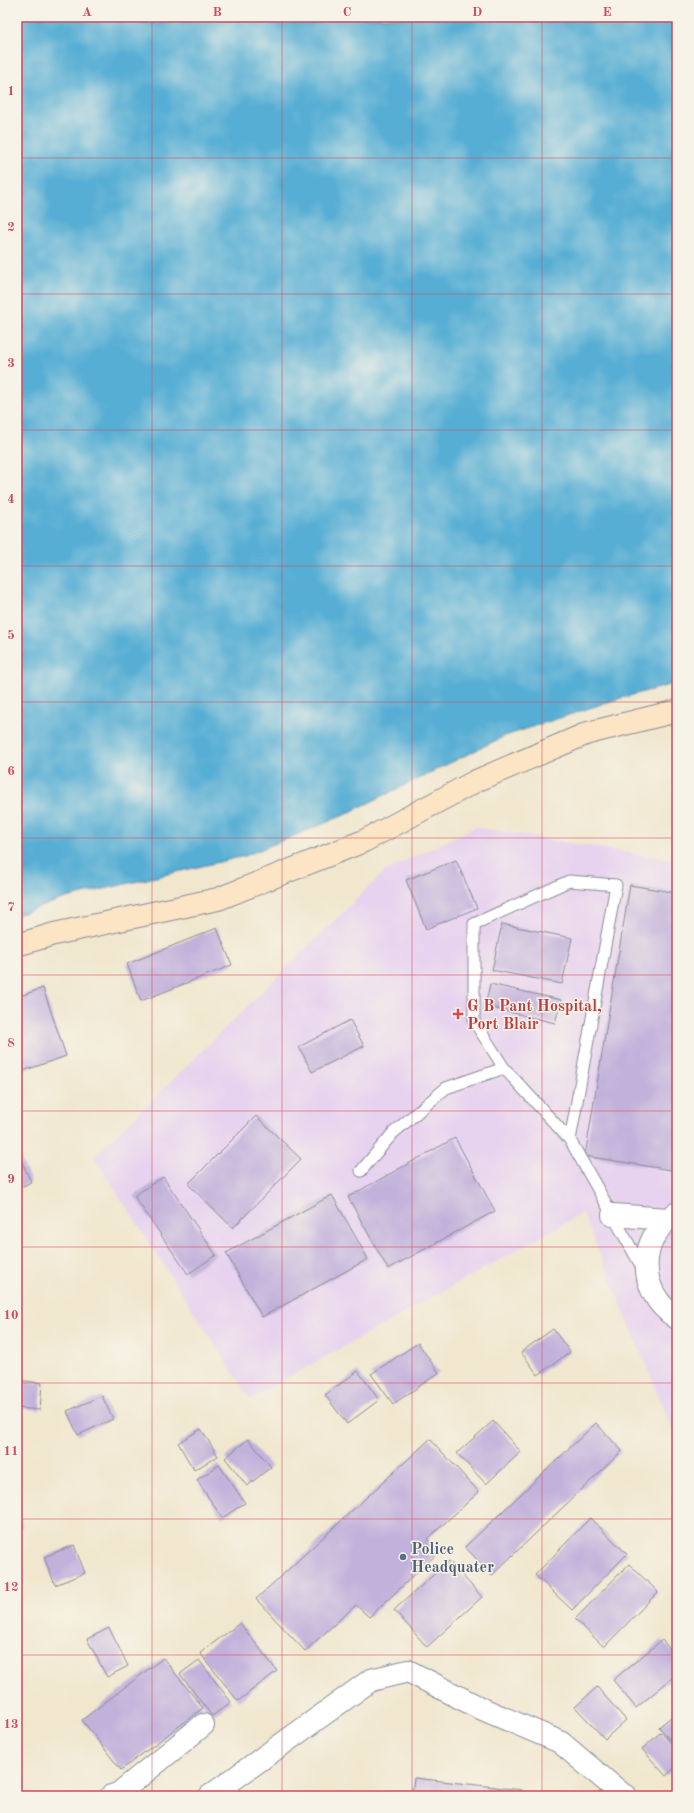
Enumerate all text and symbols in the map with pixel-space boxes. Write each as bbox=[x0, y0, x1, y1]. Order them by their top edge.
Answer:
text: A bbox=[82, 6, 92, 19]
text: B bbox=[212, 6, 222, 19]
text: C bbox=[343, 6, 351, 19]
text: D bbox=[472, 6, 482, 19]
text: E bbox=[603, 6, 612, 19]
text: 1 bbox=[7, 85, 15, 98]
text: 2 bbox=[7, 221, 15, 234]
text: 3 bbox=[7, 357, 15, 370]
text: 4 bbox=[7, 493, 15, 506]
text: 5 bbox=[7, 629, 15, 642]
text: 6 bbox=[7, 765, 15, 778]
text: 7 bbox=[7, 901, 15, 914]
place label: G B Pant Hospital, Port Blair bbox=[467, 999, 602, 1033]
marker: G B Pant Hospital, Port Blair bbox=[452, 1008, 464, 1020]
text: 8 bbox=[7, 1037, 15, 1050]
text: 9 bbox=[7, 1173, 15, 1186]
text: 10 bbox=[3, 1309, 19, 1322]
text: 11 bbox=[3, 1445, 19, 1458]
place label: Police Headquater bbox=[411, 1542, 494, 1576]
marker: Police Headquater bbox=[398, 1552, 408, 1562]
text: 12 bbox=[3, 1581, 19, 1594]
text: 13 bbox=[3, 1718, 19, 1731]

